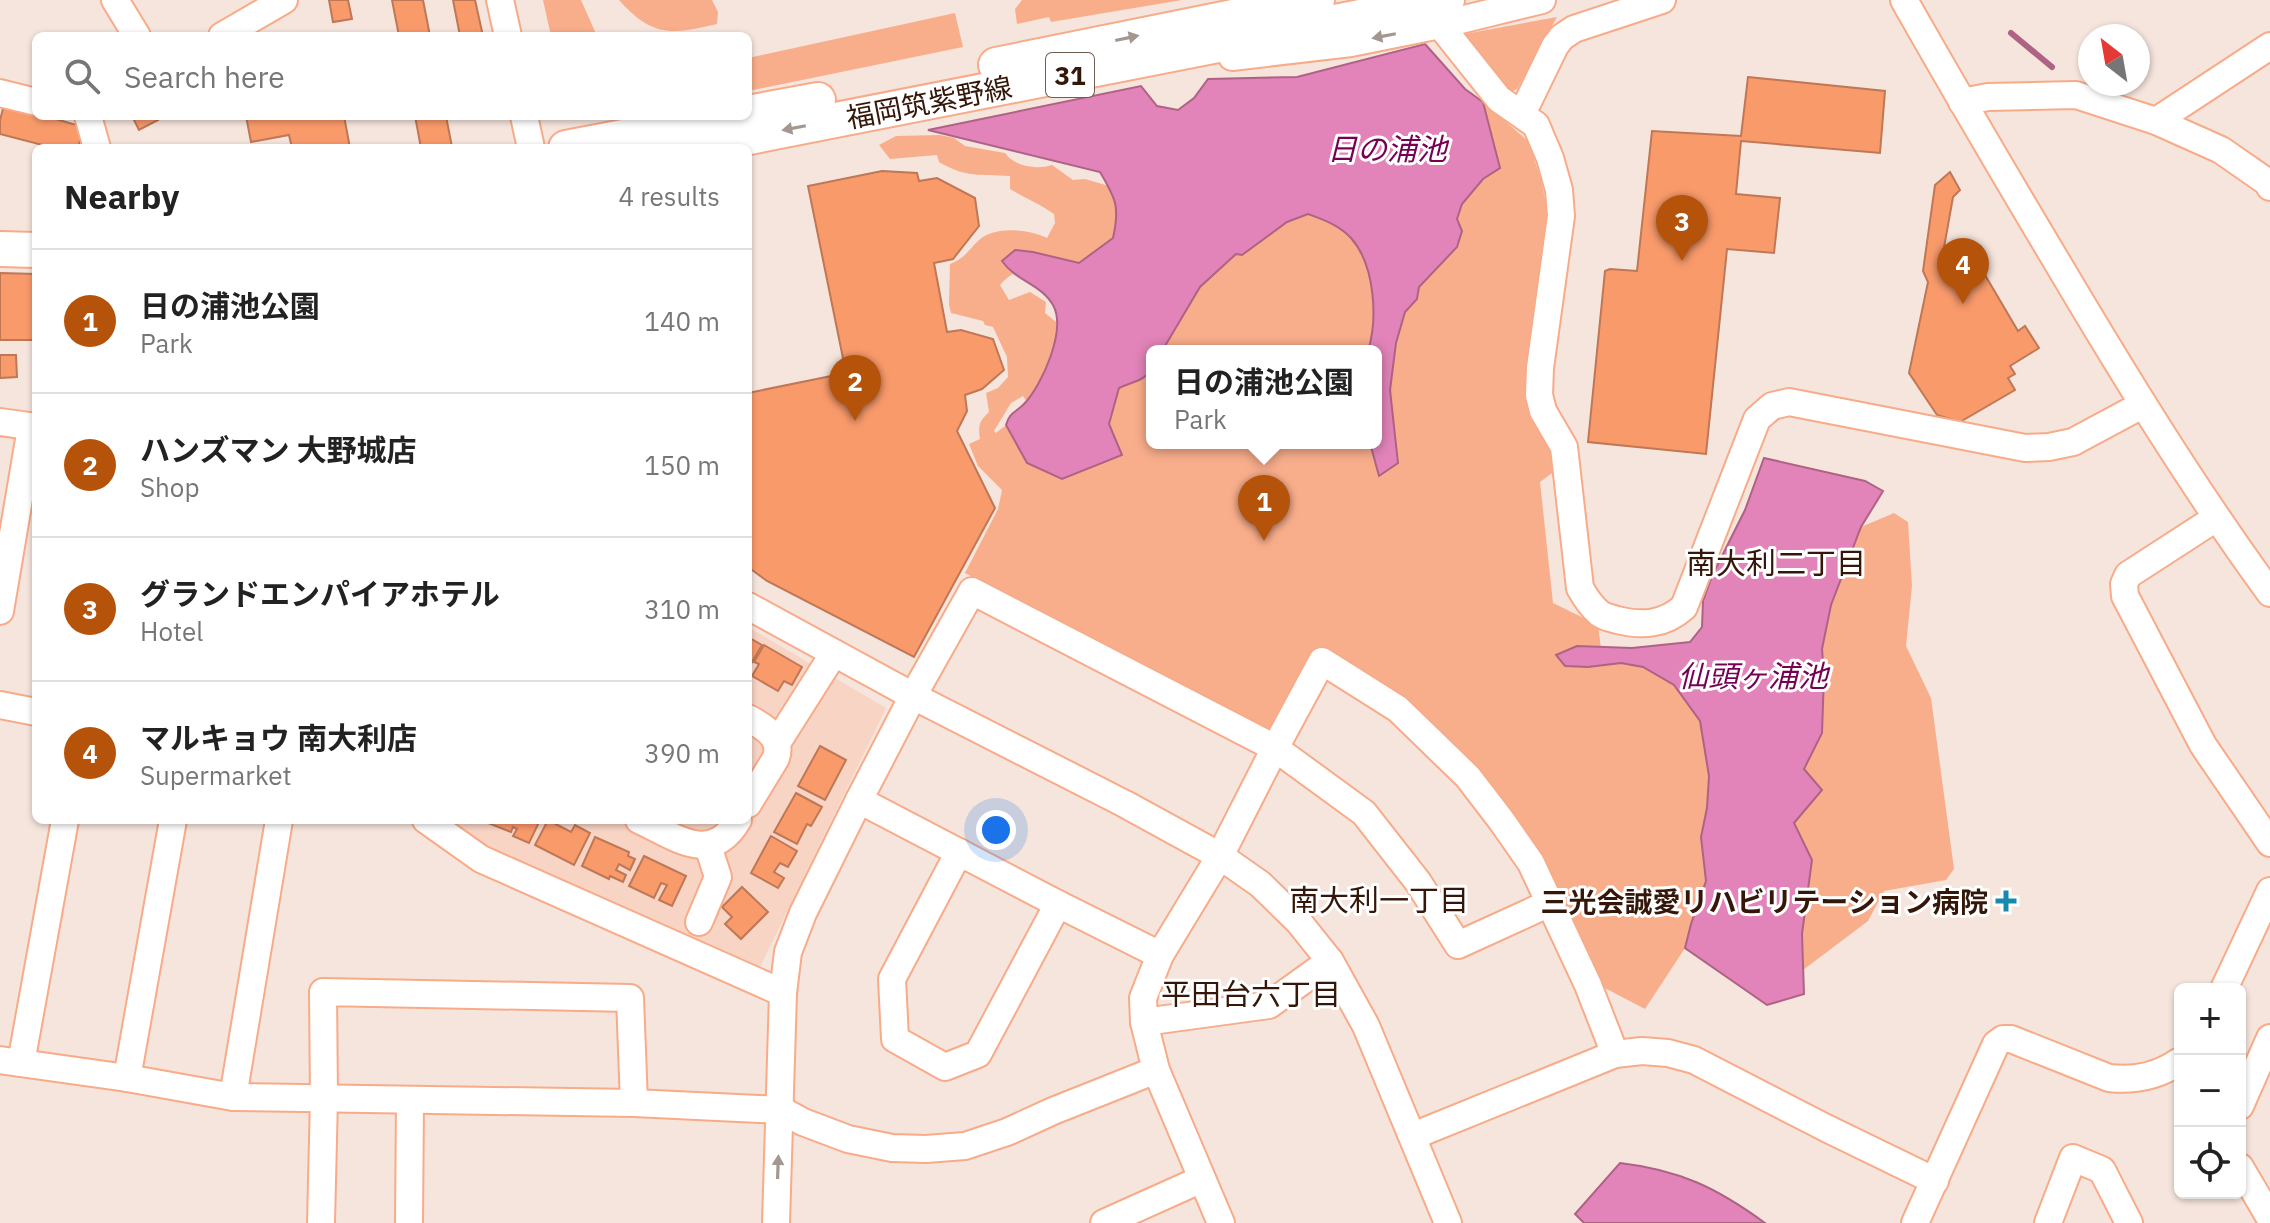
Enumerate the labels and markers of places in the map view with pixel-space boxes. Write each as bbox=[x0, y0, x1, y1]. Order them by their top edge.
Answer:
pin: 3 bbox=[1656, 195, 1708, 261]
pin: 4 bbox=[1937, 238, 1989, 304]
pin: 2 bbox=[829, 355, 881, 421]
pin: 1 bbox=[1238, 475, 1290, 541]
place label: 三光会誠愛リハビリテーション病院 bbox=[1541, 883, 1988, 920]
marker: 三光会誠愛リハビリテーション病院 bbox=[1995, 890, 2017, 912]

